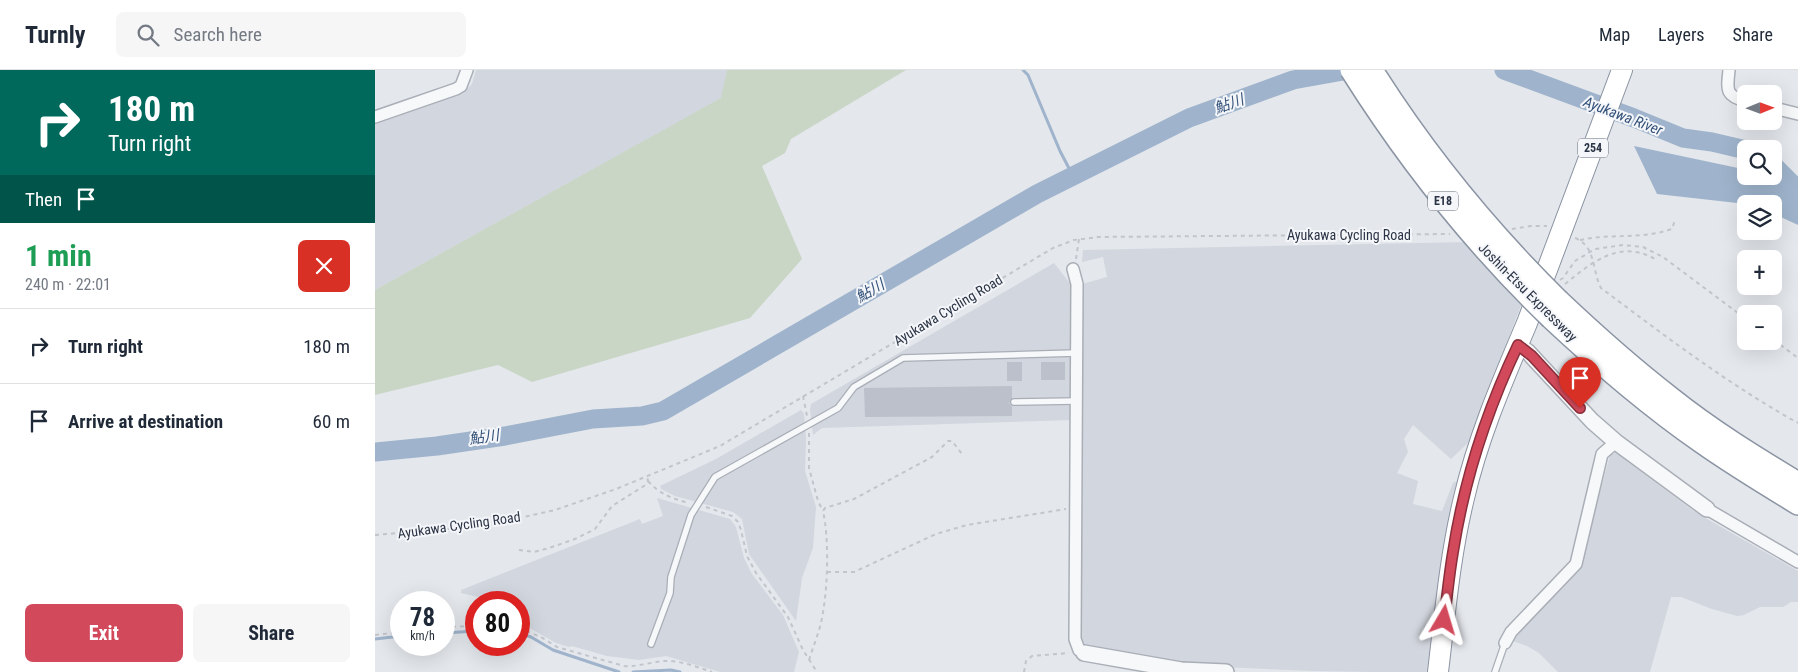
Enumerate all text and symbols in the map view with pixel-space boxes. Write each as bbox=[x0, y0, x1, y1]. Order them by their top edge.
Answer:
search box bbox=[116, 12, 466, 57]
text: Turnly bbox=[25, 21, 86, 49]
icon: search bbox=[134, 21, 162, 49]
text: Search here bbox=[174, 23, 262, 46]
text: Map bbox=[1599, 24, 1630, 45]
text: Layers bbox=[1658, 24, 1705, 45]
text: Share bbox=[1733, 24, 1773, 45]
north arrow bbox=[1737, 85, 1783, 130]
map controls bbox=[1737, 85, 1782, 350]
text: 180 m bbox=[108, 89, 195, 130]
icon: right bbox=[25, 90, 90, 155]
water label: 鮎川 bbox=[1212, 90, 1248, 118]
water label: Ayukawa River bbox=[1580, 92, 1665, 139]
text: Turn right bbox=[108, 131, 191, 156]
road number: 254 bbox=[1578, 138, 1608, 158]
button: search bbox=[1737, 140, 1782, 185]
icon: arrive bbox=[72, 185, 100, 213]
text: Then bbox=[25, 188, 62, 211]
road number: E18 bbox=[1428, 192, 1458, 210]
button: layers bbox=[1737, 195, 1782, 240]
street label: Ayukawa Cycling Road bbox=[1287, 227, 1411, 243]
text: 1 min bbox=[25, 238, 92, 273]
street label: Joshin-Etsu Expressway bbox=[1475, 239, 1581, 345]
button: close bbox=[298, 240, 350, 292]
button: + bbox=[1737, 250, 1782, 295]
street label: Ayukawa Cycling Road bbox=[891, 271, 1005, 349]
text: 240 m · 22:01 bbox=[25, 275, 111, 294]
water label: 鮎川 bbox=[853, 275, 889, 306]
button: − bbox=[1737, 305, 1782, 350]
icon: right bbox=[25, 332, 53, 360]
text: Turn right bbox=[68, 335, 143, 358]
text: 180 m bbox=[303, 335, 350, 358]
pin bbox=[1559, 357, 1601, 408]
icon: arrive bbox=[1566, 364, 1594, 392]
icon: arrive bbox=[25, 407, 53, 435]
text: Arrive at destination bbox=[68, 410, 223, 433]
text: 60 m bbox=[313, 410, 350, 433]
water label: 鮎川 bbox=[468, 426, 502, 448]
street label: Ayukawa Cycling Road bbox=[397, 508, 521, 542]
speed limit sign: 80 bbox=[465, 591, 530, 656]
position arrow bbox=[1417, 593, 1469, 645]
text: 78 bbox=[410, 603, 435, 632]
button: Exit bbox=[25, 604, 183, 662]
button: Share bbox=[193, 604, 350, 662]
text: km/h bbox=[410, 629, 435, 643]

